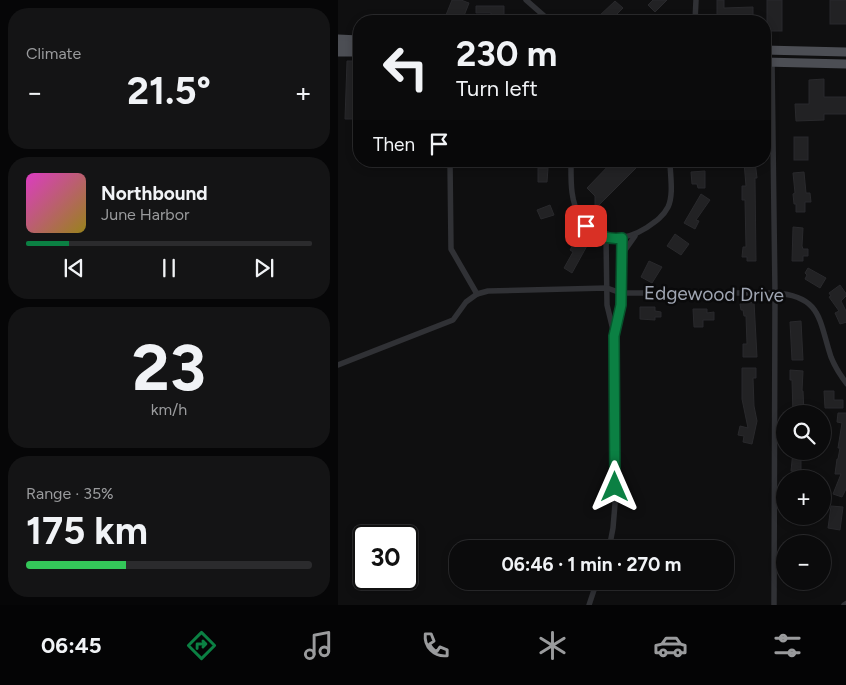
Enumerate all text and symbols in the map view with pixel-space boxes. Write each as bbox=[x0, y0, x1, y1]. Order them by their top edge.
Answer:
text: 230 m bbox=[456, 33, 557, 75]
icon: left bbox=[373, 35, 438, 100]
text: Climate bbox=[26, 44, 81, 63]
text: 21.5° bbox=[127, 68, 211, 114]
text: − bbox=[26, 75, 43, 109]
text: + bbox=[295, 75, 312, 109]
text: Turn left bbox=[456, 75, 538, 102]
icon: arrive bbox=[425, 130, 453, 158]
text: Then bbox=[373, 133, 415, 156]
text: Northbound bbox=[101, 182, 208, 205]
text: June Harbor bbox=[101, 205, 189, 224]
pin bbox=[565, 205, 607, 247]
icon: arrive bbox=[572, 212, 600, 240]
icon: previous bbox=[60, 254, 88, 282]
icon: pause bbox=[155, 254, 183, 282]
icon: next bbox=[250, 254, 278, 282]
street label: Edgewood Drive bbox=[644, 281, 784, 307]
text: 23 bbox=[132, 328, 206, 406]
text: km/h bbox=[151, 400, 187, 419]
map controls bbox=[776, 405, 831, 590]
button: search bbox=[776, 405, 831, 460]
position arrow bbox=[588, 460, 640, 512]
button: + bbox=[776, 470, 831, 525]
text: Range · 35% bbox=[26, 484, 114, 503]
text: 175 km bbox=[26, 508, 148, 554]
speed limit sign: 30 bbox=[353, 525, 418, 590]
button: − bbox=[776, 535, 831, 590]
text: 06:46 · 1 min · 270 m bbox=[502, 553, 681, 576]
icon: directions bbox=[184, 628, 219, 663]
icon: music bbox=[301, 628, 336, 663]
icon: phone bbox=[418, 628, 453, 663]
icon: climate bbox=[535, 628, 570, 663]
icon: car bbox=[653, 628, 688, 663]
icon: filters bbox=[770, 628, 805, 663]
text: 06:45 bbox=[41, 632, 101, 659]

